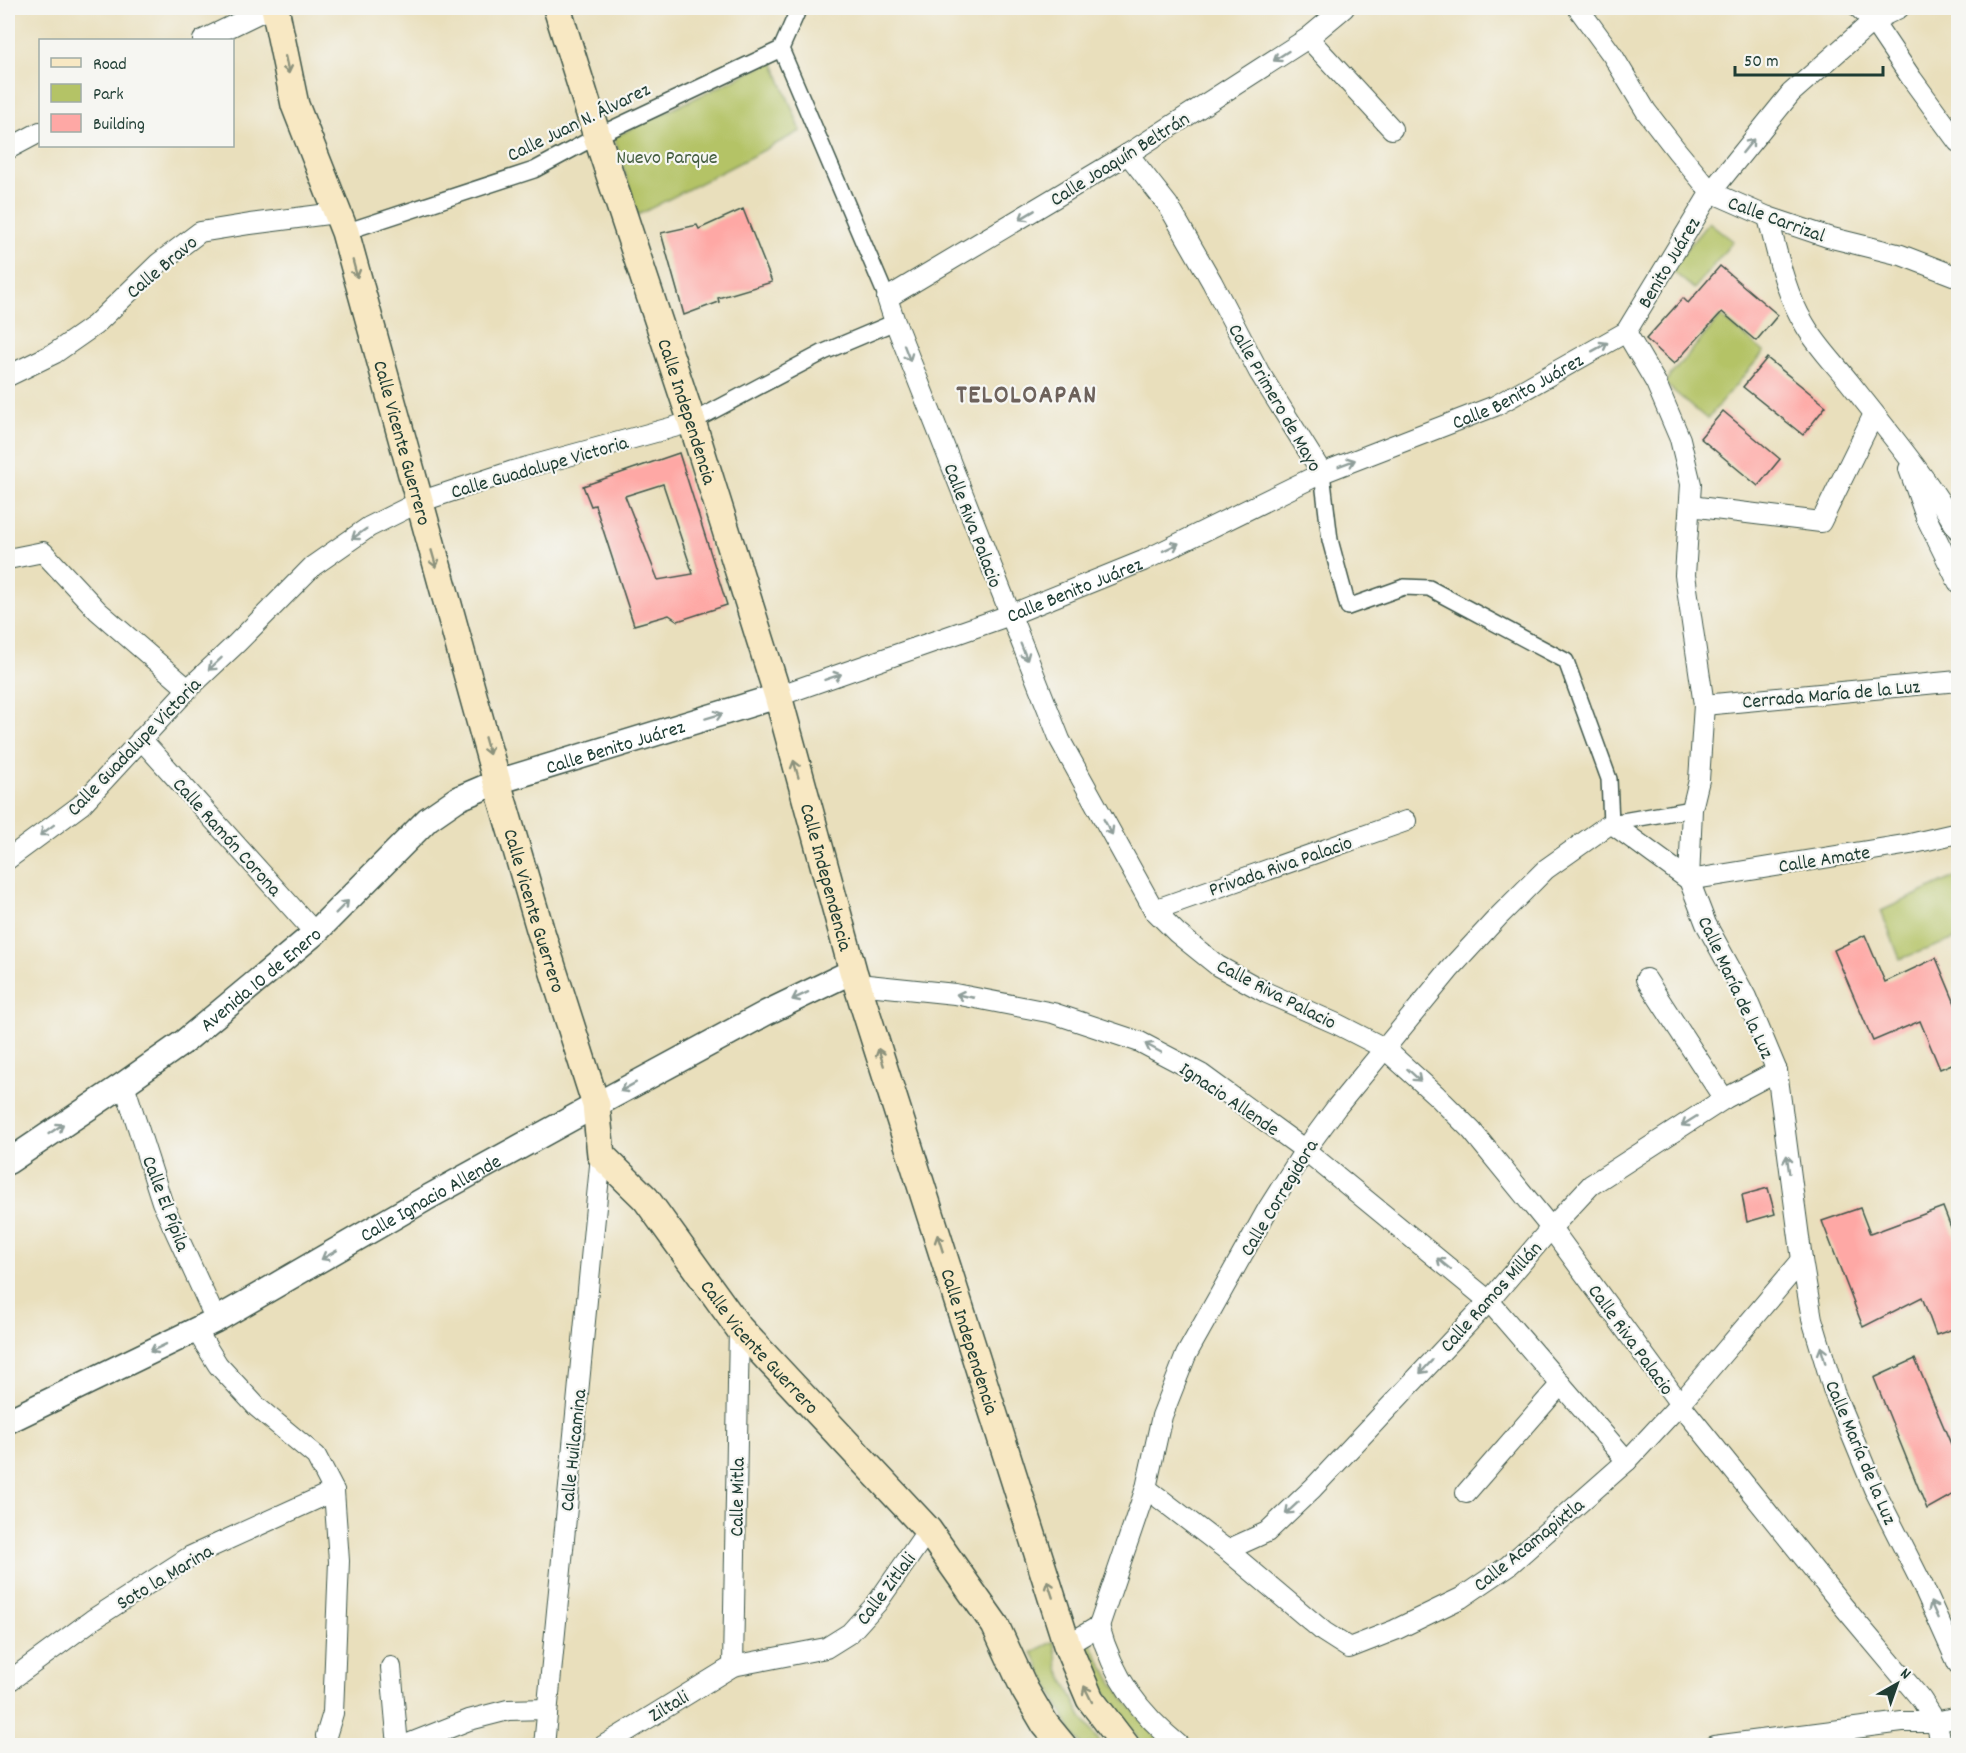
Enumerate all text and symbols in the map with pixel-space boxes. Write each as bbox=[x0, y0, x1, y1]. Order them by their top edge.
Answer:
legend bbox=[39, 39, 234, 147]
scale bar bbox=[1735, 39, 1884, 77]
one-way arrow bbox=[1273, 50, 1290, 62]
text: 50 m bbox=[1744, 50, 1779, 75]
text: Road bbox=[93, 53, 127, 78]
one-way arrow bbox=[282, 54, 293, 74]
street label: Calle Juan N. Álvarez bbox=[503, 77, 656, 170]
text: Park bbox=[93, 83, 124, 108]
street label: Calle Joaquín Beltrán bbox=[1045, 106, 1196, 215]
text: Building bbox=[93, 113, 145, 138]
one-way arrow bbox=[1741, 138, 1754, 154]
park label: Nuevo Parque bbox=[616, 145, 718, 173]
street label: Calle Carrizal bbox=[1723, 190, 1829, 251]
one-way arrow bbox=[1019, 209, 1036, 221]
street label: Benito Juárez bbox=[1632, 212, 1709, 314]
street label: Calle Bravo bbox=[121, 230, 205, 307]
one-way arrow bbox=[350, 259, 361, 278]
street label: Calle Primero de Mayo bbox=[1220, 319, 1327, 478]
street label: Calle Independencia bbox=[648, 336, 722, 489]
one-way arrow bbox=[1591, 340, 1608, 352]
one-way arrow bbox=[902, 343, 913, 362]
street label: Calle Benito Juárez bbox=[1449, 348, 1590, 438]
street label: Calle Vicente Guerrero bbox=[364, 358, 436, 529]
district label: TELOLOAPAN bbox=[956, 378, 1098, 415]
street label: Calle Guadalupe Victoria bbox=[448, 430, 632, 508]
one-way arrow bbox=[1338, 457, 1356, 468]
street label: Calle Riva Palacio bbox=[935, 460, 1008, 592]
one-way arrow bbox=[352, 528, 368, 540]
one-way arrow bbox=[1162, 541, 1180, 553]
one-way arrow bbox=[429, 549, 440, 568]
street label: Calle Benito Juárez bbox=[1003, 552, 1148, 632]
one-way arrow bbox=[1019, 642, 1030, 660]
one-way arrow bbox=[208, 657, 223, 671]
one-way arrow bbox=[823, 671, 842, 682]
street label: Calle Guadalupe Victoria bbox=[62, 672, 209, 824]
street label: Cerrada María de la Luz bbox=[1741, 674, 1922, 718]
one-way arrow bbox=[704, 710, 723, 721]
street label: Calle Benito Juárez bbox=[543, 714, 689, 783]
one-way arrow bbox=[482, 736, 493, 755]
one-way arrow bbox=[790, 760, 801, 779]
street label: Calle Ramón Corona bbox=[165, 772, 287, 904]
street label: Calle Independencia bbox=[791, 801, 858, 955]
one-way arrow bbox=[1102, 818, 1114, 835]
one-way arrow bbox=[39, 824, 55, 836]
street label: Calle Vicente Guerrero bbox=[494, 826, 570, 997]
street label: Privada Riva Palacio bbox=[1205, 830, 1357, 906]
street label: Calle Amate bbox=[1777, 840, 1872, 882]
one-way arrow bbox=[335, 899, 349, 914]
street label: Calle María de la Luz bbox=[1689, 912, 1780, 1064]
street label: Avenida 10 de Enero bbox=[195, 922, 329, 1040]
street label: Calle Riva Palacio bbox=[1211, 953, 1340, 1038]
one-way arrow bbox=[956, 990, 976, 1001]
one-way arrow bbox=[792, 991, 810, 1003]
one-way arrow bbox=[1145, 1042, 1162, 1054]
one-way arrow bbox=[875, 1048, 886, 1067]
street label: Ignacio Allende bbox=[1173, 1057, 1284, 1144]
one-way arrow bbox=[1406, 1068, 1421, 1082]
one-way arrow bbox=[620, 1081, 637, 1093]
one-way arrow bbox=[1681, 1115, 1698, 1127]
one-way arrow bbox=[47, 1123, 64, 1135]
street label: Calle Corregidora bbox=[1235, 1134, 1327, 1262]
street label: Calle Ignacio Allende bbox=[356, 1149, 507, 1251]
street label: Calle El Pípila bbox=[133, 1152, 195, 1257]
one-way arrow bbox=[1783, 1154, 1794, 1174]
one-way arrow bbox=[934, 1234, 945, 1253]
street label: Calle Ramos Millán bbox=[1435, 1236, 1550, 1360]
one-way arrow bbox=[321, 1249, 338, 1261]
one-way arrow bbox=[1436, 1258, 1452, 1271]
street label: Calle Independencia bbox=[931, 1265, 1004, 1419]
street label: Calle Vicente Guerrero bbox=[692, 1275, 824, 1422]
street label: Calle Riva Palacio bbox=[1580, 1280, 1679, 1402]
one-way arrow bbox=[150, 1342, 168, 1354]
one-way arrow bbox=[1817, 1346, 1828, 1365]
one-way arrow bbox=[1419, 1360, 1434, 1375]
street label: Calle María de la Luz bbox=[1816, 1377, 1902, 1530]
street label: Calle Huilcamina bbox=[555, 1387, 595, 1513]
street label: Calle Mitla bbox=[724, 1457, 754, 1537]
street label: Calle Acamapixtla bbox=[1468, 1492, 1592, 1600]
one-way arrow bbox=[1284, 1501, 1299, 1515]
street label: Soto la Marina bbox=[112, 1538, 220, 1618]
street label: Calle Zitlali bbox=[851, 1547, 924, 1632]
one-way arrow bbox=[1043, 1580, 1054, 1599]
one-way arrow bbox=[1928, 1602, 1940, 1620]
north arrow bbox=[1867, 1654, 1927, 1714]
text: N bbox=[1895, 1663, 1916, 1686]
street label: Ziltali bbox=[644, 1684, 695, 1730]
one-way arrow bbox=[1082, 1685, 1094, 1703]

